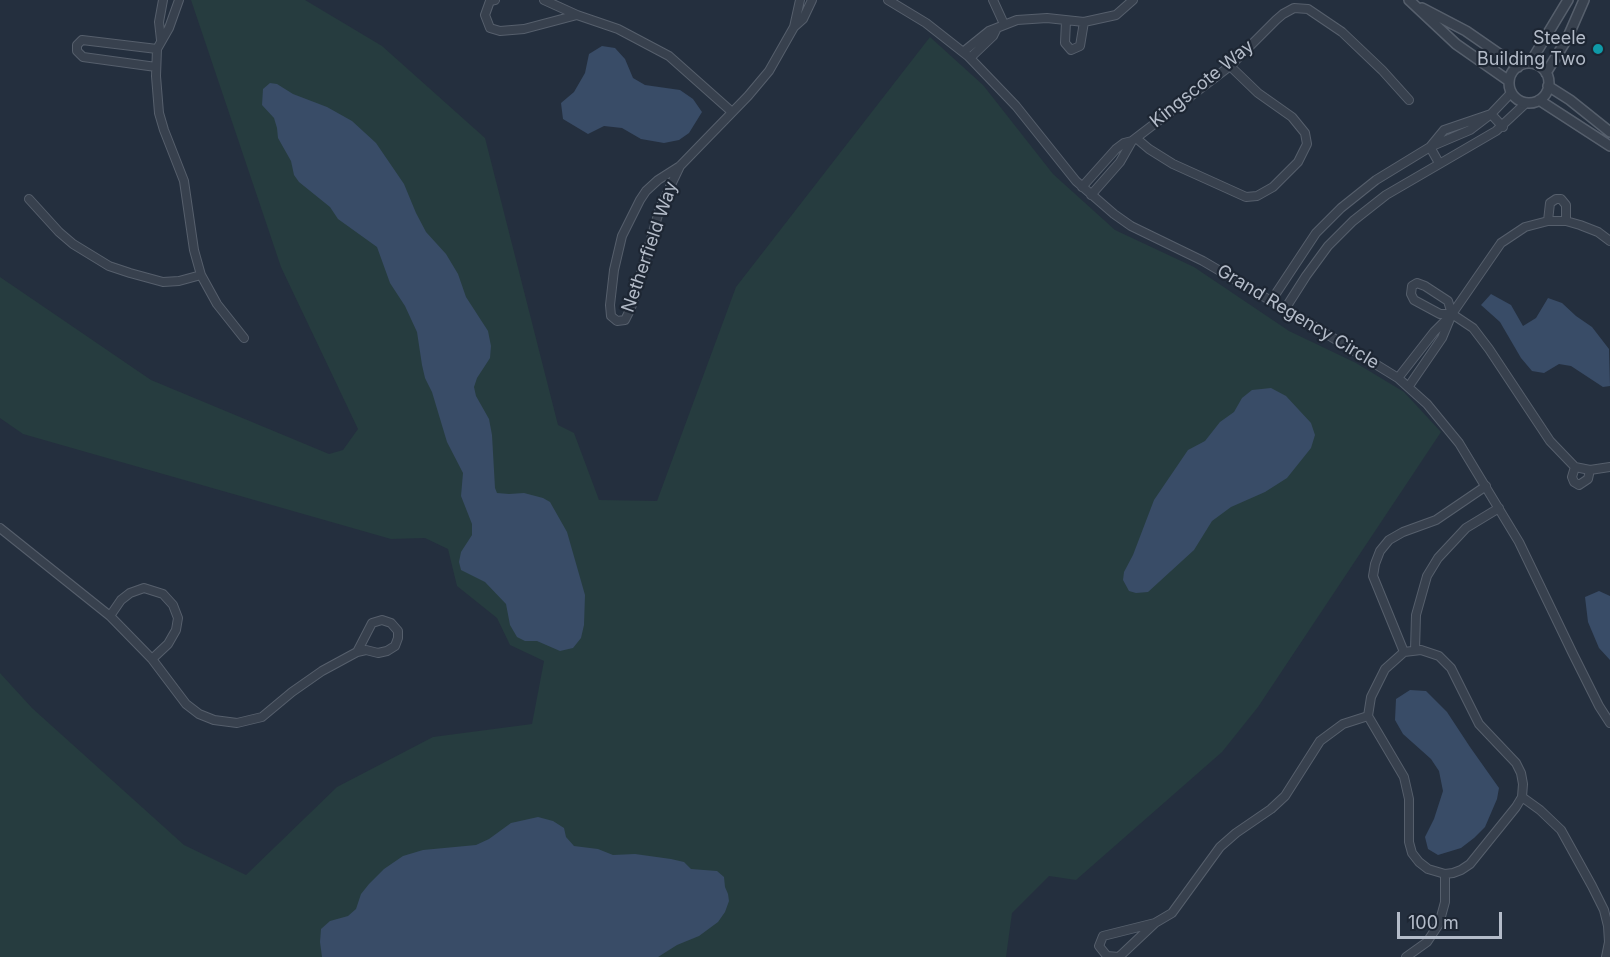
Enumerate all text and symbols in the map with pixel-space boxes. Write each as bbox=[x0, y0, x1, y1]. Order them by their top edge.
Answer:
place label: Steele Building Two bbox=[1477, 28, 1586, 70]
street label: Kingscote Way bbox=[1146, 36, 1258, 132]
marker: Steele Building Two bbox=[1591, 42, 1605, 56]
street label: Netherfield Way bbox=[618, 179, 682, 315]
street label: Grand Regency Circle bbox=[1213, 260, 1383, 374]
scale bar bbox=[1400, 900, 1505, 938]
text: 100 m bbox=[1408, 912, 1459, 933]

